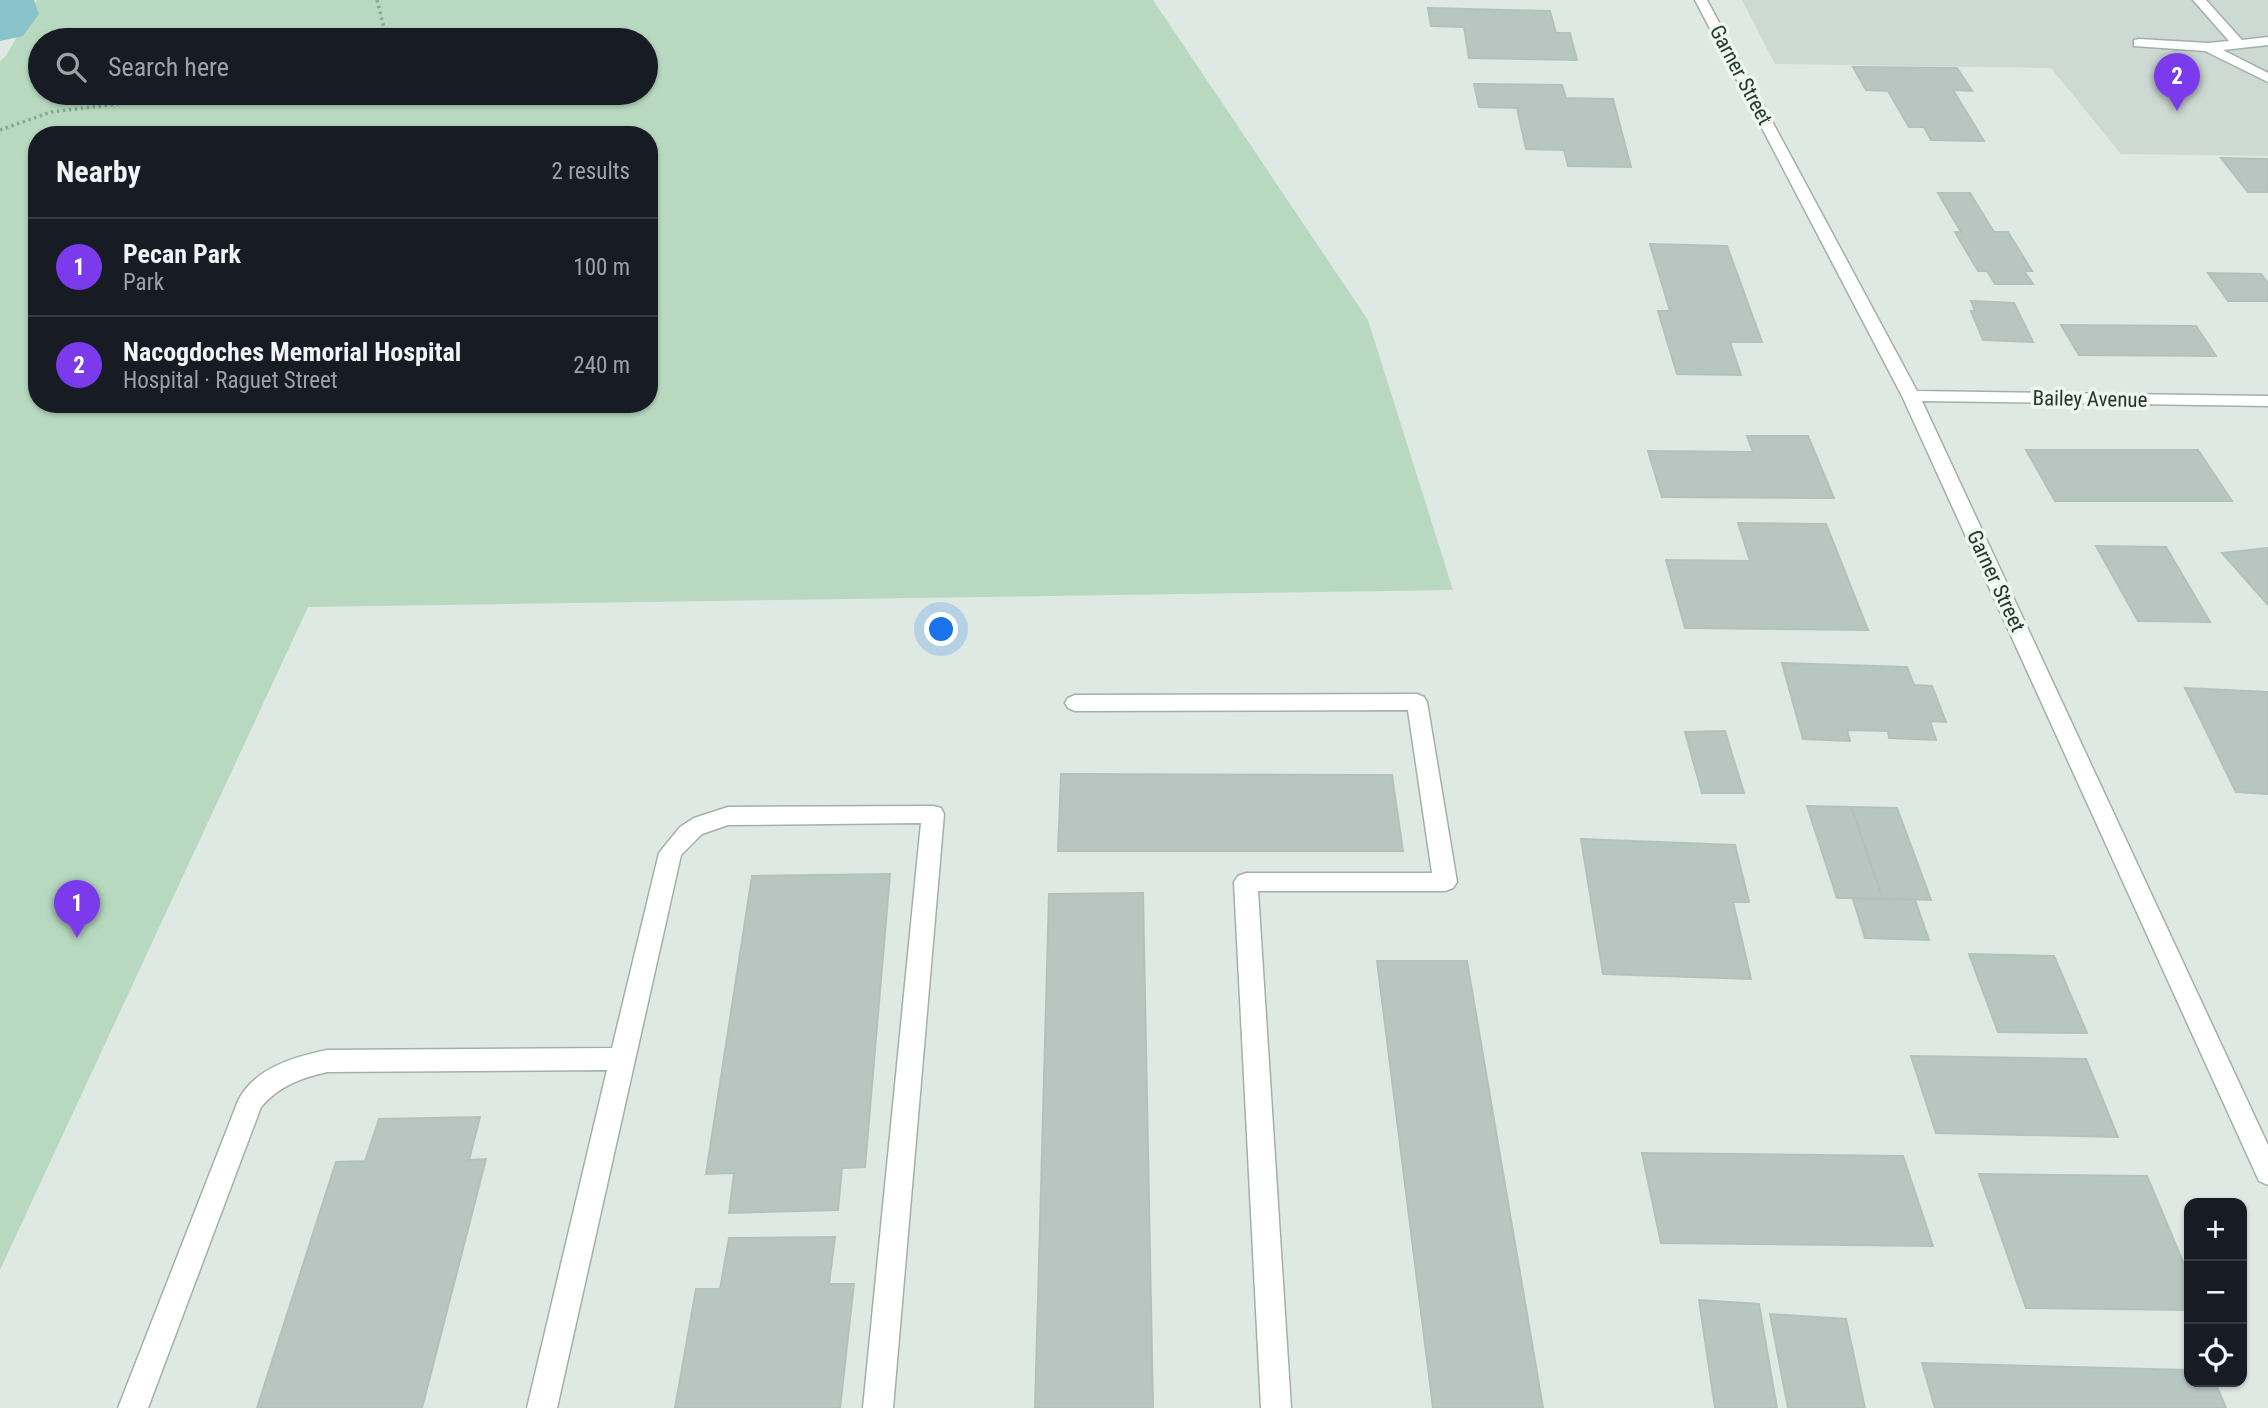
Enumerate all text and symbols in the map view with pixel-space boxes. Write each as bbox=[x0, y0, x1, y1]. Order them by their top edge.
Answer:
street label: Garner Street bbox=[1705, 21, 1777, 129]
search box bbox=[28, 28, 658, 105]
icon: search bbox=[52, 48, 90, 86]
text: Search here bbox=[108, 52, 229, 82]
pin: 2 bbox=[2154, 53, 2200, 111]
text: Nearby bbox=[56, 154, 141, 189]
text: 2 results bbox=[552, 158, 630, 185]
text: Pecan Park bbox=[123, 239, 241, 269]
text: 1 bbox=[73, 254, 85, 281]
text: 100 m bbox=[573, 254, 630, 281]
text: Park bbox=[123, 269, 164, 296]
text: Nacogdoches Memorial Hospital bbox=[123, 337, 461, 367]
text: 2 bbox=[73, 352, 85, 379]
text: 240 m bbox=[573, 352, 630, 379]
text: Hospital · Raguet Street bbox=[123, 367, 338, 394]
street label: Bailey Avenue bbox=[2032, 386, 2148, 412]
street label: Garner Street bbox=[1962, 526, 2030, 636]
your location bbox=[924, 612, 958, 646]
pin: 1 bbox=[54, 880, 100, 938]
map controls bbox=[2184, 1198, 2247, 1387]
button: + bbox=[2184, 1198, 2247, 1261]
button: − bbox=[2184, 1261, 2247, 1324]
button: locate bbox=[2184, 1324, 2247, 1387]

